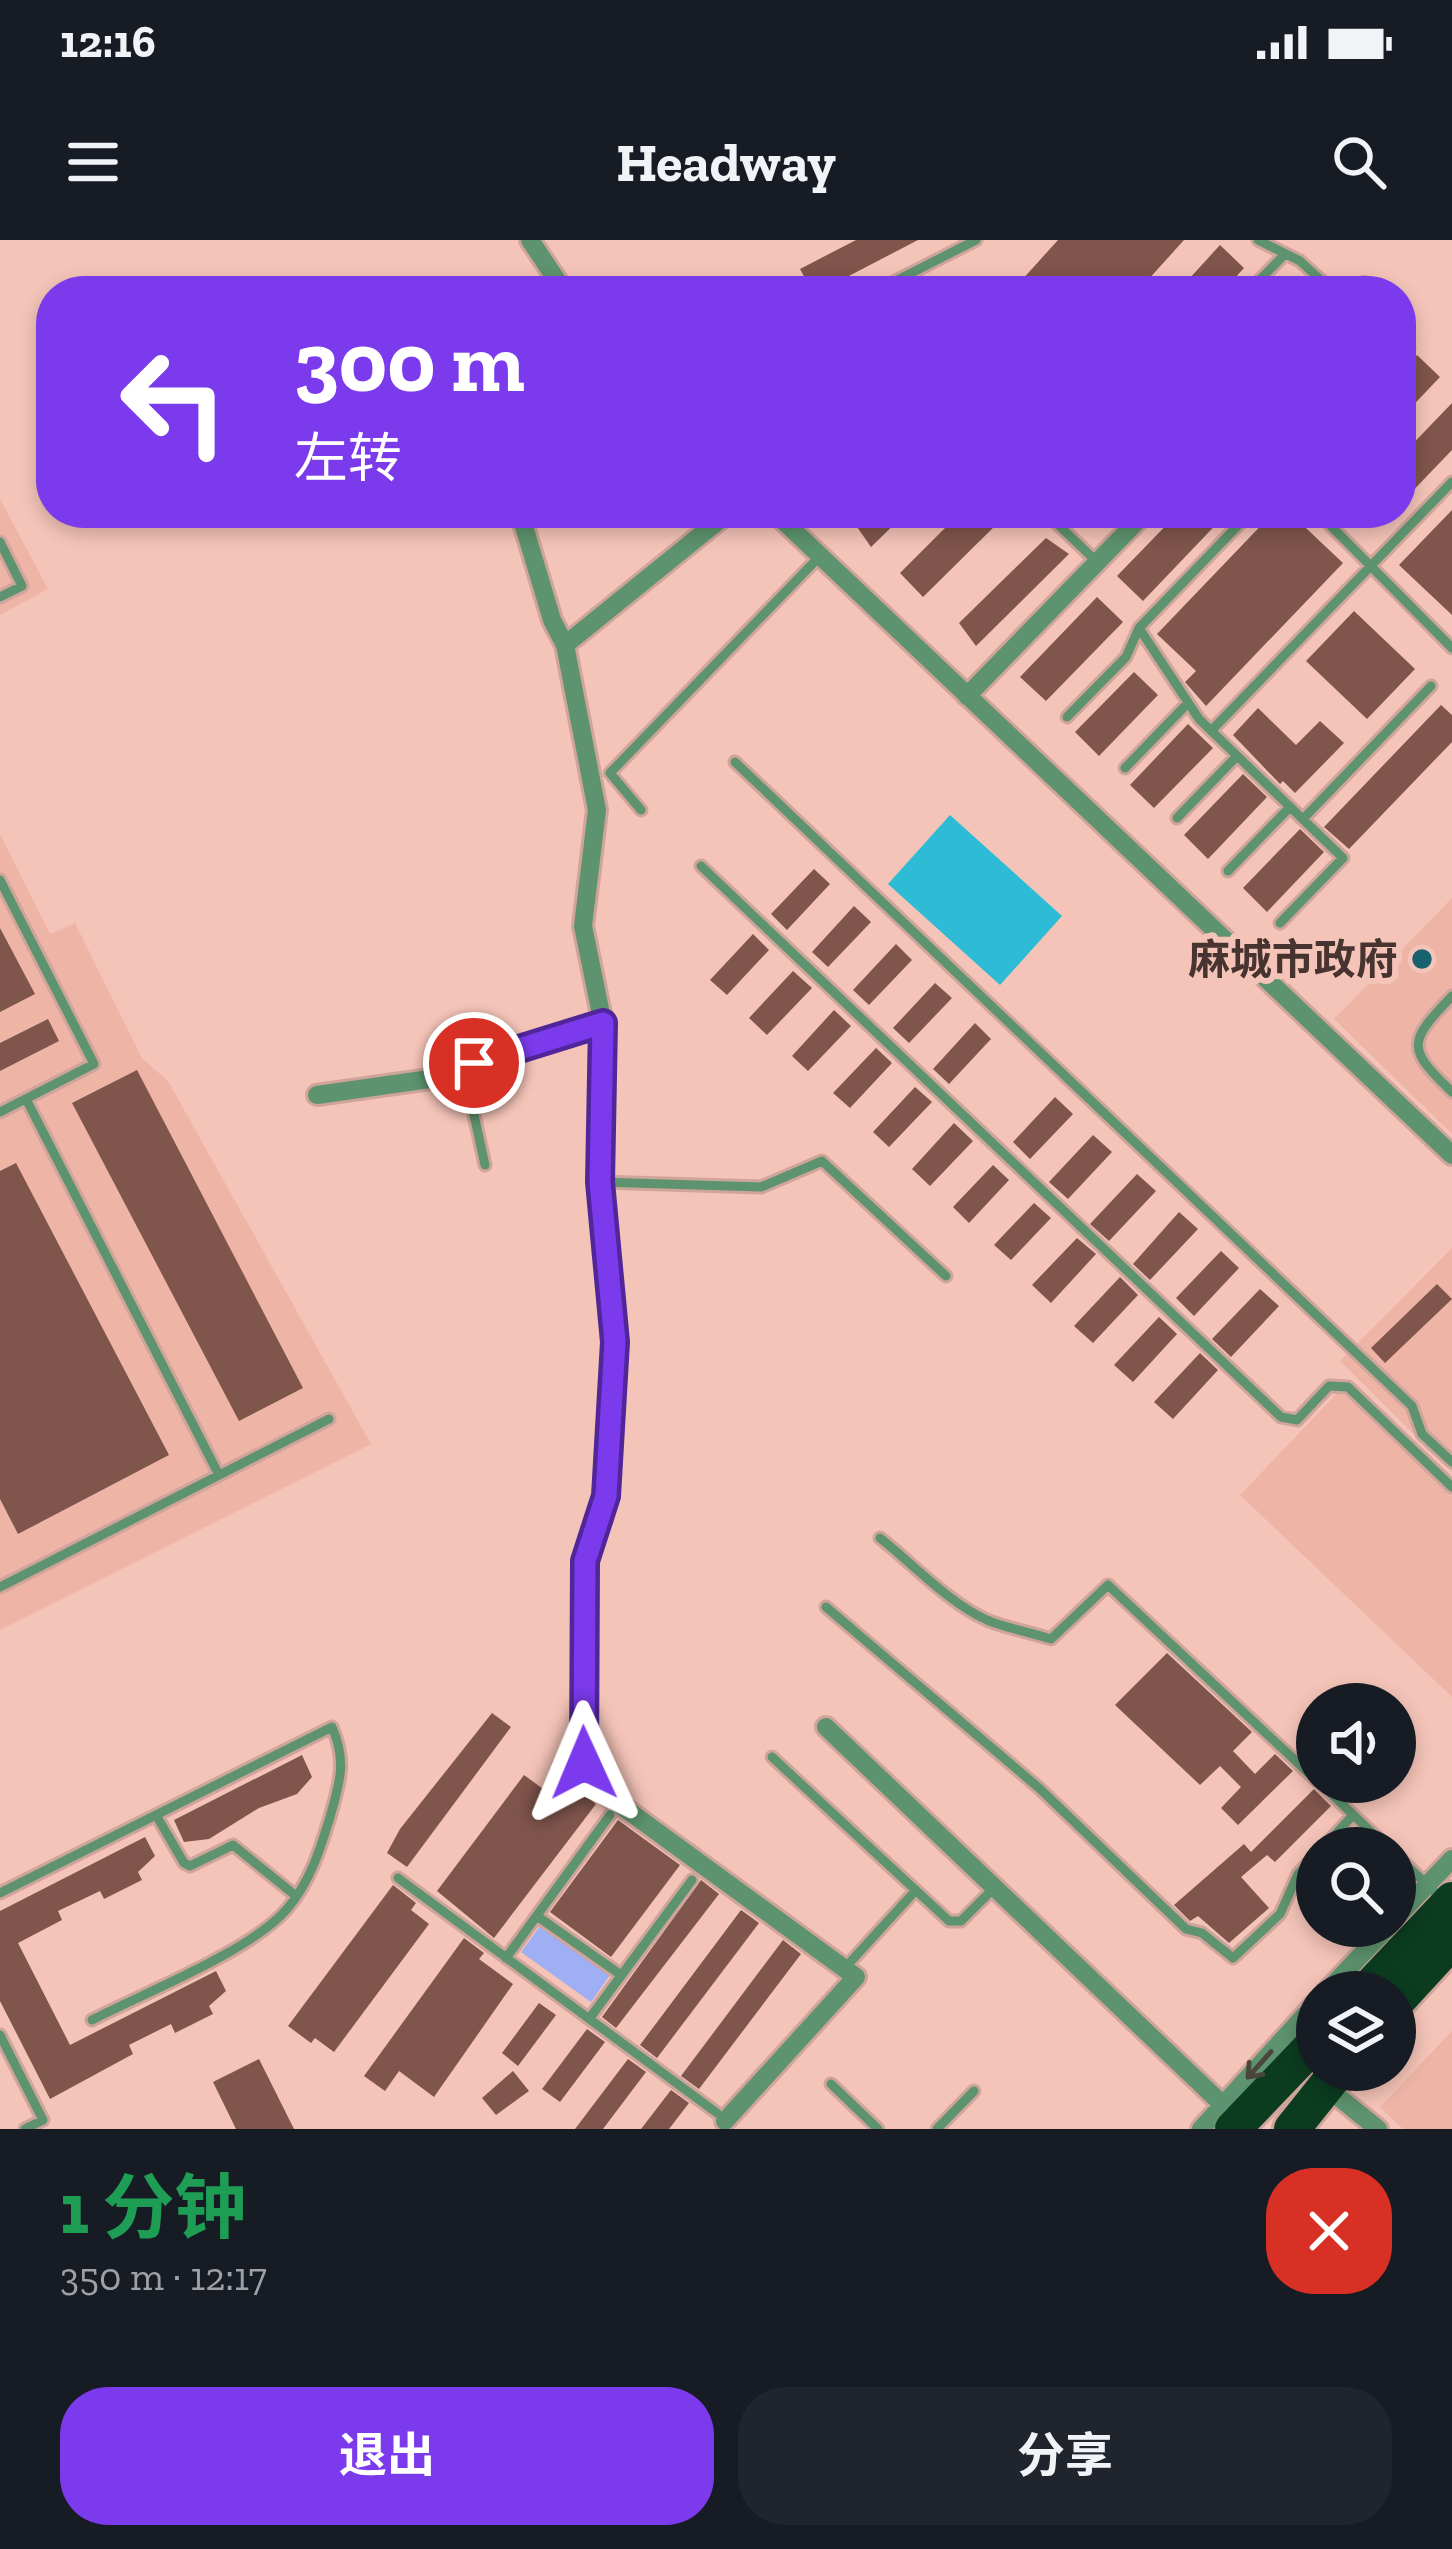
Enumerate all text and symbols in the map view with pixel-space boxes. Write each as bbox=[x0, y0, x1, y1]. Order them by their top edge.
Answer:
text: 12:16 bbox=[60, 15, 156, 69]
icon: menu bbox=[60, 129, 126, 195]
icon: search bbox=[1326, 129, 1392, 195]
text: Headway bbox=[616, 130, 836, 195]
text: 300 m bbox=[294, 312, 525, 413]
icon: left bbox=[96, 324, 252, 480]
text: 左转 bbox=[294, 426, 402, 491]
place label: 麻城市政府 bbox=[1188, 934, 1398, 985]
marker: 麻城市政府 bbox=[1409, 946, 1435, 972]
pin bbox=[423, 1012, 525, 1114]
icon: arrive bbox=[441, 1030, 507, 1096]
map controls bbox=[1296, 1683, 1416, 2091]
button: sound bbox=[1296, 1683, 1416, 1803]
position arrow bbox=[521, 1700, 647, 1826]
button: search bbox=[1296, 1827, 1416, 1947]
button: layers bbox=[1296, 1971, 1416, 2091]
one-way arrow bbox=[1246, 2050, 1273, 2080]
text: 1 分钟 bbox=[60, 2165, 247, 2251]
button: close bbox=[1266, 2168, 1392, 2294]
text: 350 m · 12:17 bbox=[60, 2253, 267, 2300]
button: 退出 bbox=[60, 2387, 714, 2525]
button: 分享 bbox=[738, 2387, 1392, 2525]

